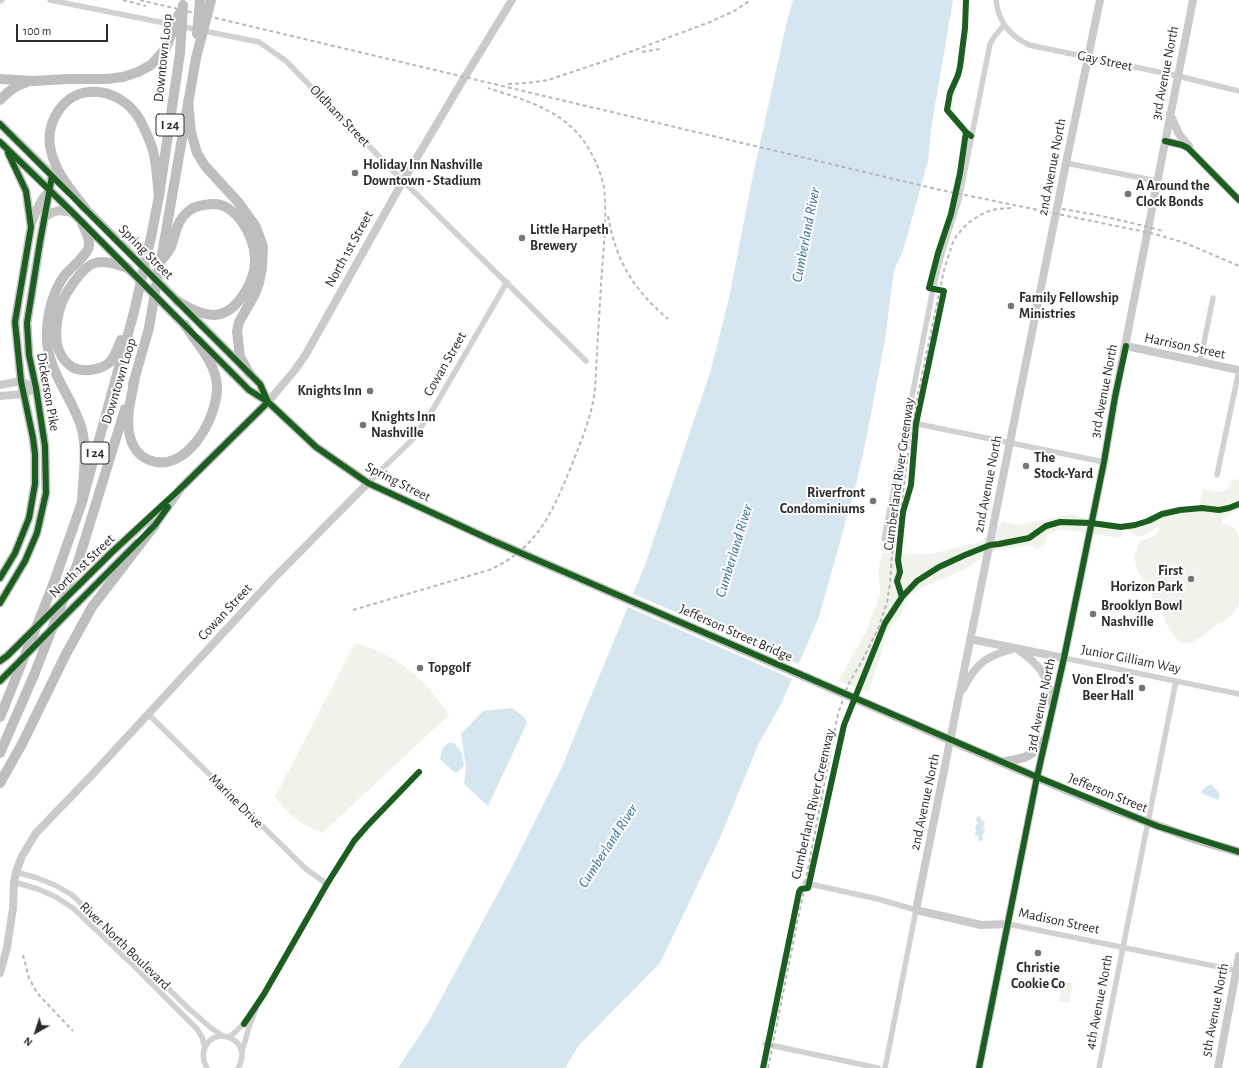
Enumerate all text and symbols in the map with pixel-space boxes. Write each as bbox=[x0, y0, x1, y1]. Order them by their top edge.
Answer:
street label: Downtown Loop bbox=[150, 13, 176, 103]
scale bar bbox=[18, 16, 110, 42]
text: 100 m bbox=[23, 25, 51, 37]
street label: 3rd Avenue North bbox=[1148, 25, 1182, 121]
street label: Gay Street bbox=[1076, 47, 1134, 75]
street label: Oldham Street bbox=[306, 82, 374, 150]
road number: I 24 bbox=[156, 114, 184, 136]
street label: 2nd Avenue North bbox=[1034, 117, 1070, 217]
place label: Holiday Inn Nashville Downtown - Stadium bbox=[363, 157, 483, 190]
marker: Holiday Inn Nashville Downtown - Stadium bbox=[350, 168, 360, 178]
place label: A Around the Clock Bonds bbox=[1136, 178, 1210, 210]
water label: Cumberland River bbox=[788, 186, 824, 284]
marker: A Around the Clock Bonds bbox=[1123, 189, 1133, 199]
street label: North 1st Street bbox=[321, 208, 377, 290]
street label: Spring Street bbox=[115, 221, 177, 283]
place label: Little Harpeth Brewery bbox=[530, 222, 609, 254]
marker: Little Harpeth Brewery bbox=[517, 233, 527, 243]
place label: Family Fellowship Ministries bbox=[1019, 290, 1119, 322]
marker: Family Fellowship Ministries bbox=[1006, 301, 1016, 311]
street label: Cowan Street bbox=[420, 329, 470, 399]
street label: Harrison Street bbox=[1143, 329, 1227, 363]
street label: Downtown Loop bbox=[98, 336, 140, 426]
street label: 3rd Avenue North bbox=[1087, 343, 1121, 439]
street label: Dickerson Pike bbox=[33, 351, 63, 433]
place label: Knights Inn bbox=[297, 383, 362, 399]
marker: Knights Inn bbox=[365, 386, 375, 396]
street label: Cumberland River Greenway bbox=[880, 396, 918, 552]
place label: Knights Inn Nashville bbox=[371, 409, 436, 442]
marker: Knights Inn Nashville bbox=[358, 420, 368, 430]
street label: 2nd Avenue North bbox=[970, 434, 1006, 534]
road number: I 24 bbox=[81, 442, 109, 464]
place label: The Stock-Yard bbox=[1034, 450, 1093, 482]
street label: Spring Street bbox=[363, 458, 433, 506]
marker: The Stock-Yard bbox=[1021, 461, 1031, 471]
place label: Riverfront Condominiums bbox=[780, 485, 865, 518]
marker: Riverfront Condominiums bbox=[868, 496, 878, 506]
water label: Cumberland River bbox=[711, 502, 757, 600]
street label: North 1st Street bbox=[46, 531, 118, 601]
place label: First Horizon Park bbox=[1110, 563, 1183, 596]
marker: First Horizon Park bbox=[1186, 574, 1196, 584]
street label: Cowan Street bbox=[194, 580, 256, 644]
place label: Brooklyn Bowl Nashville bbox=[1101, 598, 1182, 630]
street label: Jefferson Street Bridge bbox=[677, 600, 795, 666]
marker: Brooklyn Bowl Nashville bbox=[1088, 609, 1098, 619]
street label: Junior Gilliam Way bbox=[1080, 641, 1182, 677]
street label: 3rd Avenue North bbox=[1023, 657, 1059, 753]
place label: Topgolf bbox=[428, 660, 470, 676]
marker: Topgolf bbox=[415, 663, 425, 673]
place label: Von Elrod's Beer Hall bbox=[1072, 672, 1134, 704]
marker: Von Elrod's Beer Hall bbox=[1137, 683, 1147, 693]
street label: Cumberland River Greenway bbox=[787, 727, 839, 881]
street label: 2nd Avenue North bbox=[907, 752, 943, 852]
street label: Jefferson Street bbox=[1066, 769, 1150, 817]
street label: Marine Drive bbox=[205, 770, 267, 832]
water label: Cumberland River bbox=[574, 801, 642, 891]
street label: River North Boulevard bbox=[76, 898, 174, 994]
street label: Madison Street bbox=[1017, 904, 1101, 938]
marker: Christie Cookie Co bbox=[1033, 948, 1043, 958]
street label: 4th Avenue North bbox=[1082, 953, 1116, 1051]
place label: Christie Cookie Co bbox=[1011, 960, 1065, 992]
street label: 5th Avenue North bbox=[1198, 962, 1232, 1058]
north arrow bbox=[16, 1012, 56, 1052]
text: N bbox=[22, 1035, 35, 1048]

